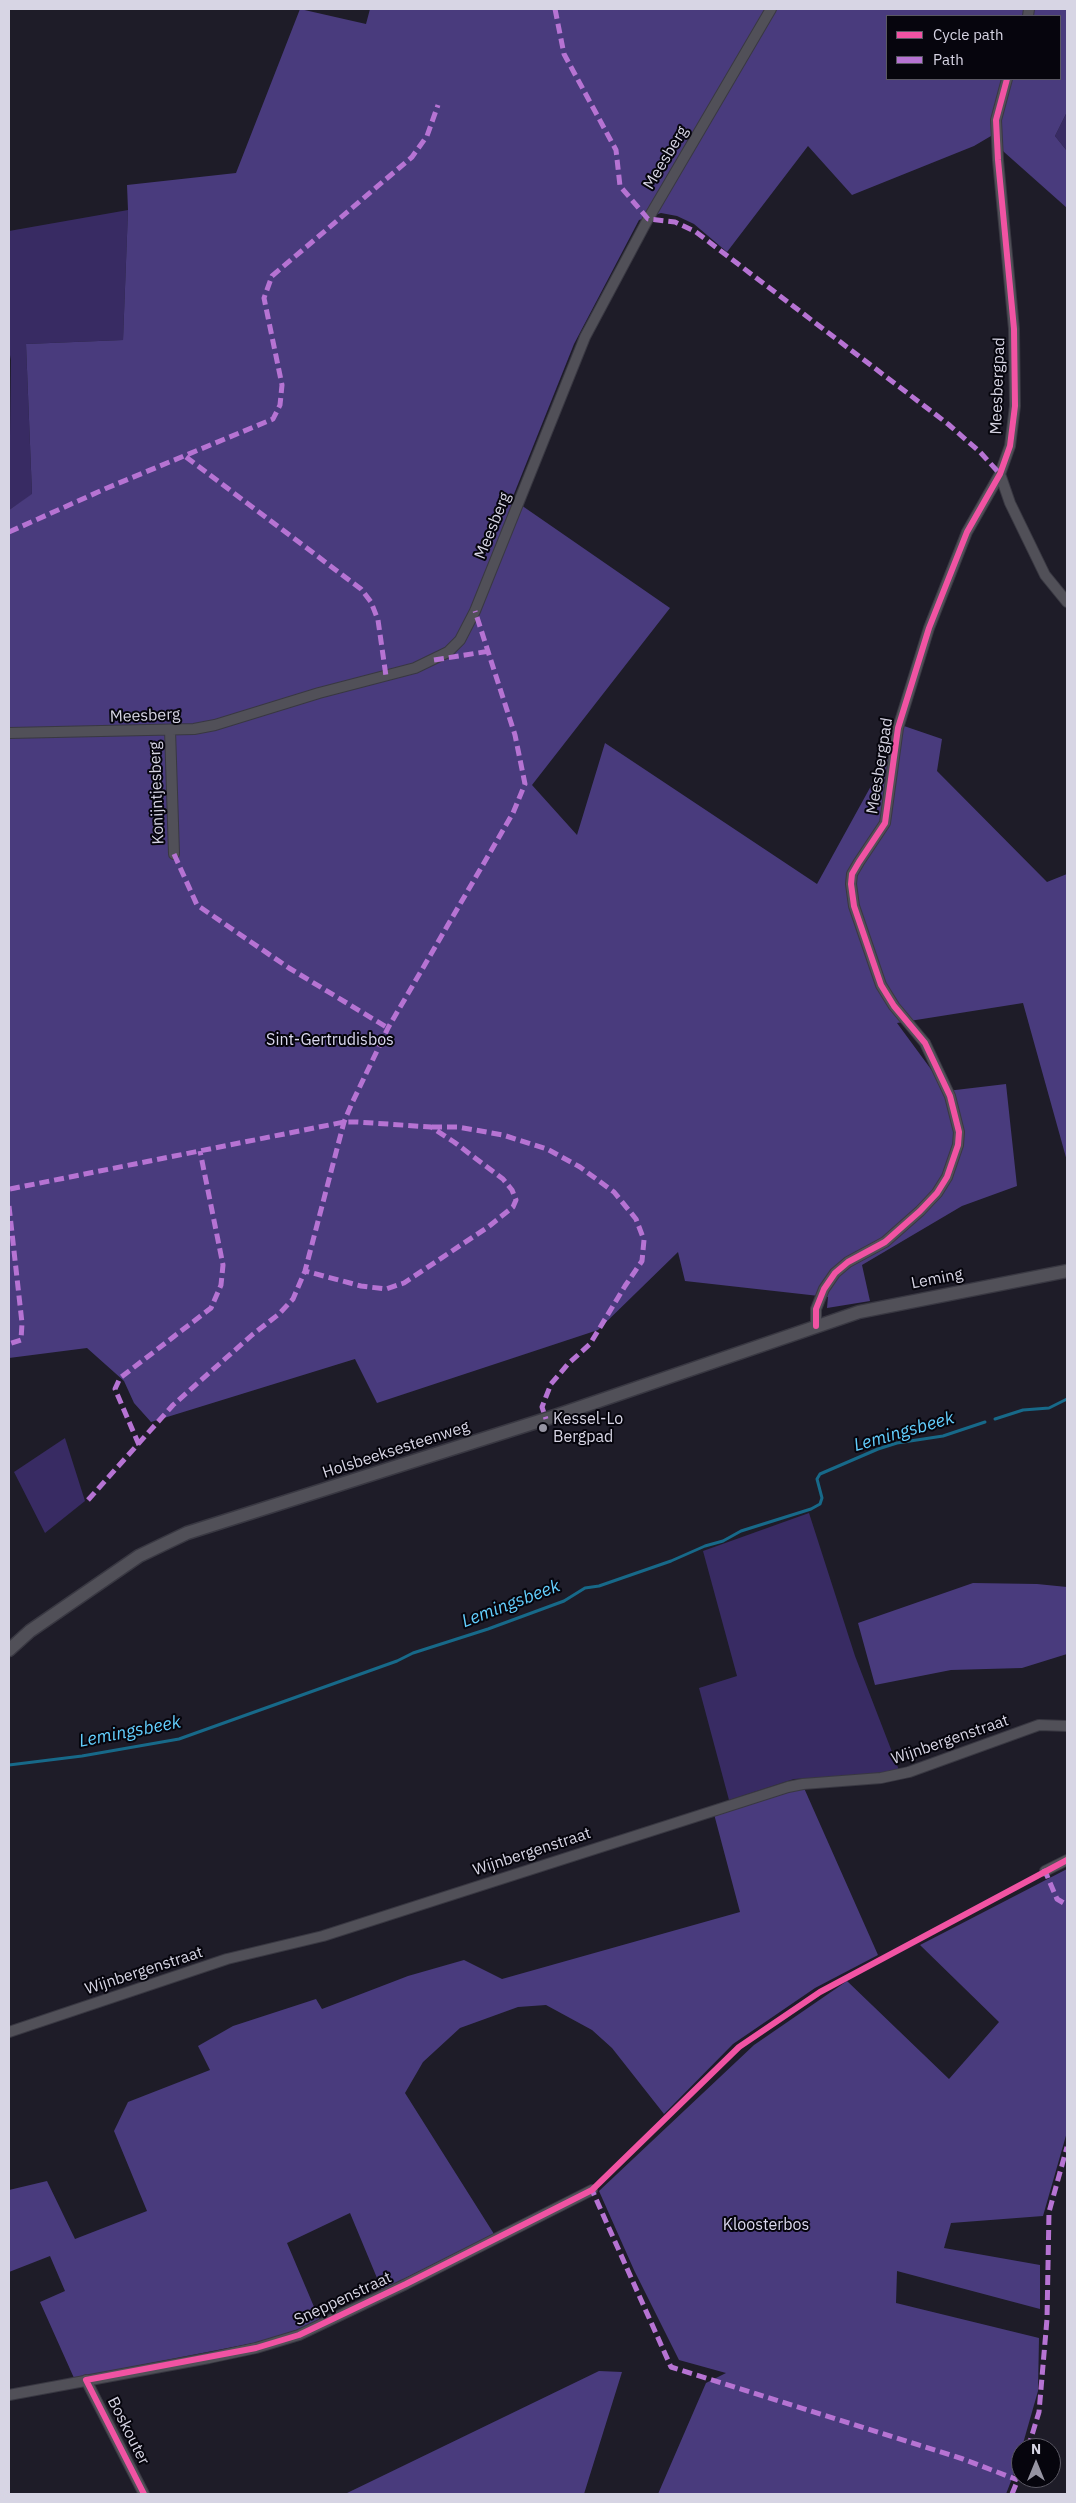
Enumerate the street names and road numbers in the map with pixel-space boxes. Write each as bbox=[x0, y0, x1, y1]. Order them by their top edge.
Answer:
street label: Meesberg bbox=[640, 123, 692, 193]
street label: Meesbergpad bbox=[987, 337, 1009, 435]
street label: Meesberg bbox=[471, 490, 515, 562]
street label: Meesberg bbox=[110, 705, 180, 727]
street label: Meesbergpad bbox=[863, 716, 897, 816]
street label: Konijntjesberg bbox=[146, 741, 168, 845]
street label: Leming bbox=[910, 1265, 964, 1293]
street label: Holsbeeksesteenweg bbox=[320, 1417, 472, 1483]
street label: Wijnbergenstraat bbox=[889, 1711, 1011, 1769]
street label: Wijnbergenstraat bbox=[471, 1824, 593, 1880]
street label: Wijnbergenstraat bbox=[83, 1943, 205, 1999]
street label: Sneppenstraat bbox=[291, 2268, 395, 2330]
street label: Boskouter bbox=[103, 2394, 153, 2468]

